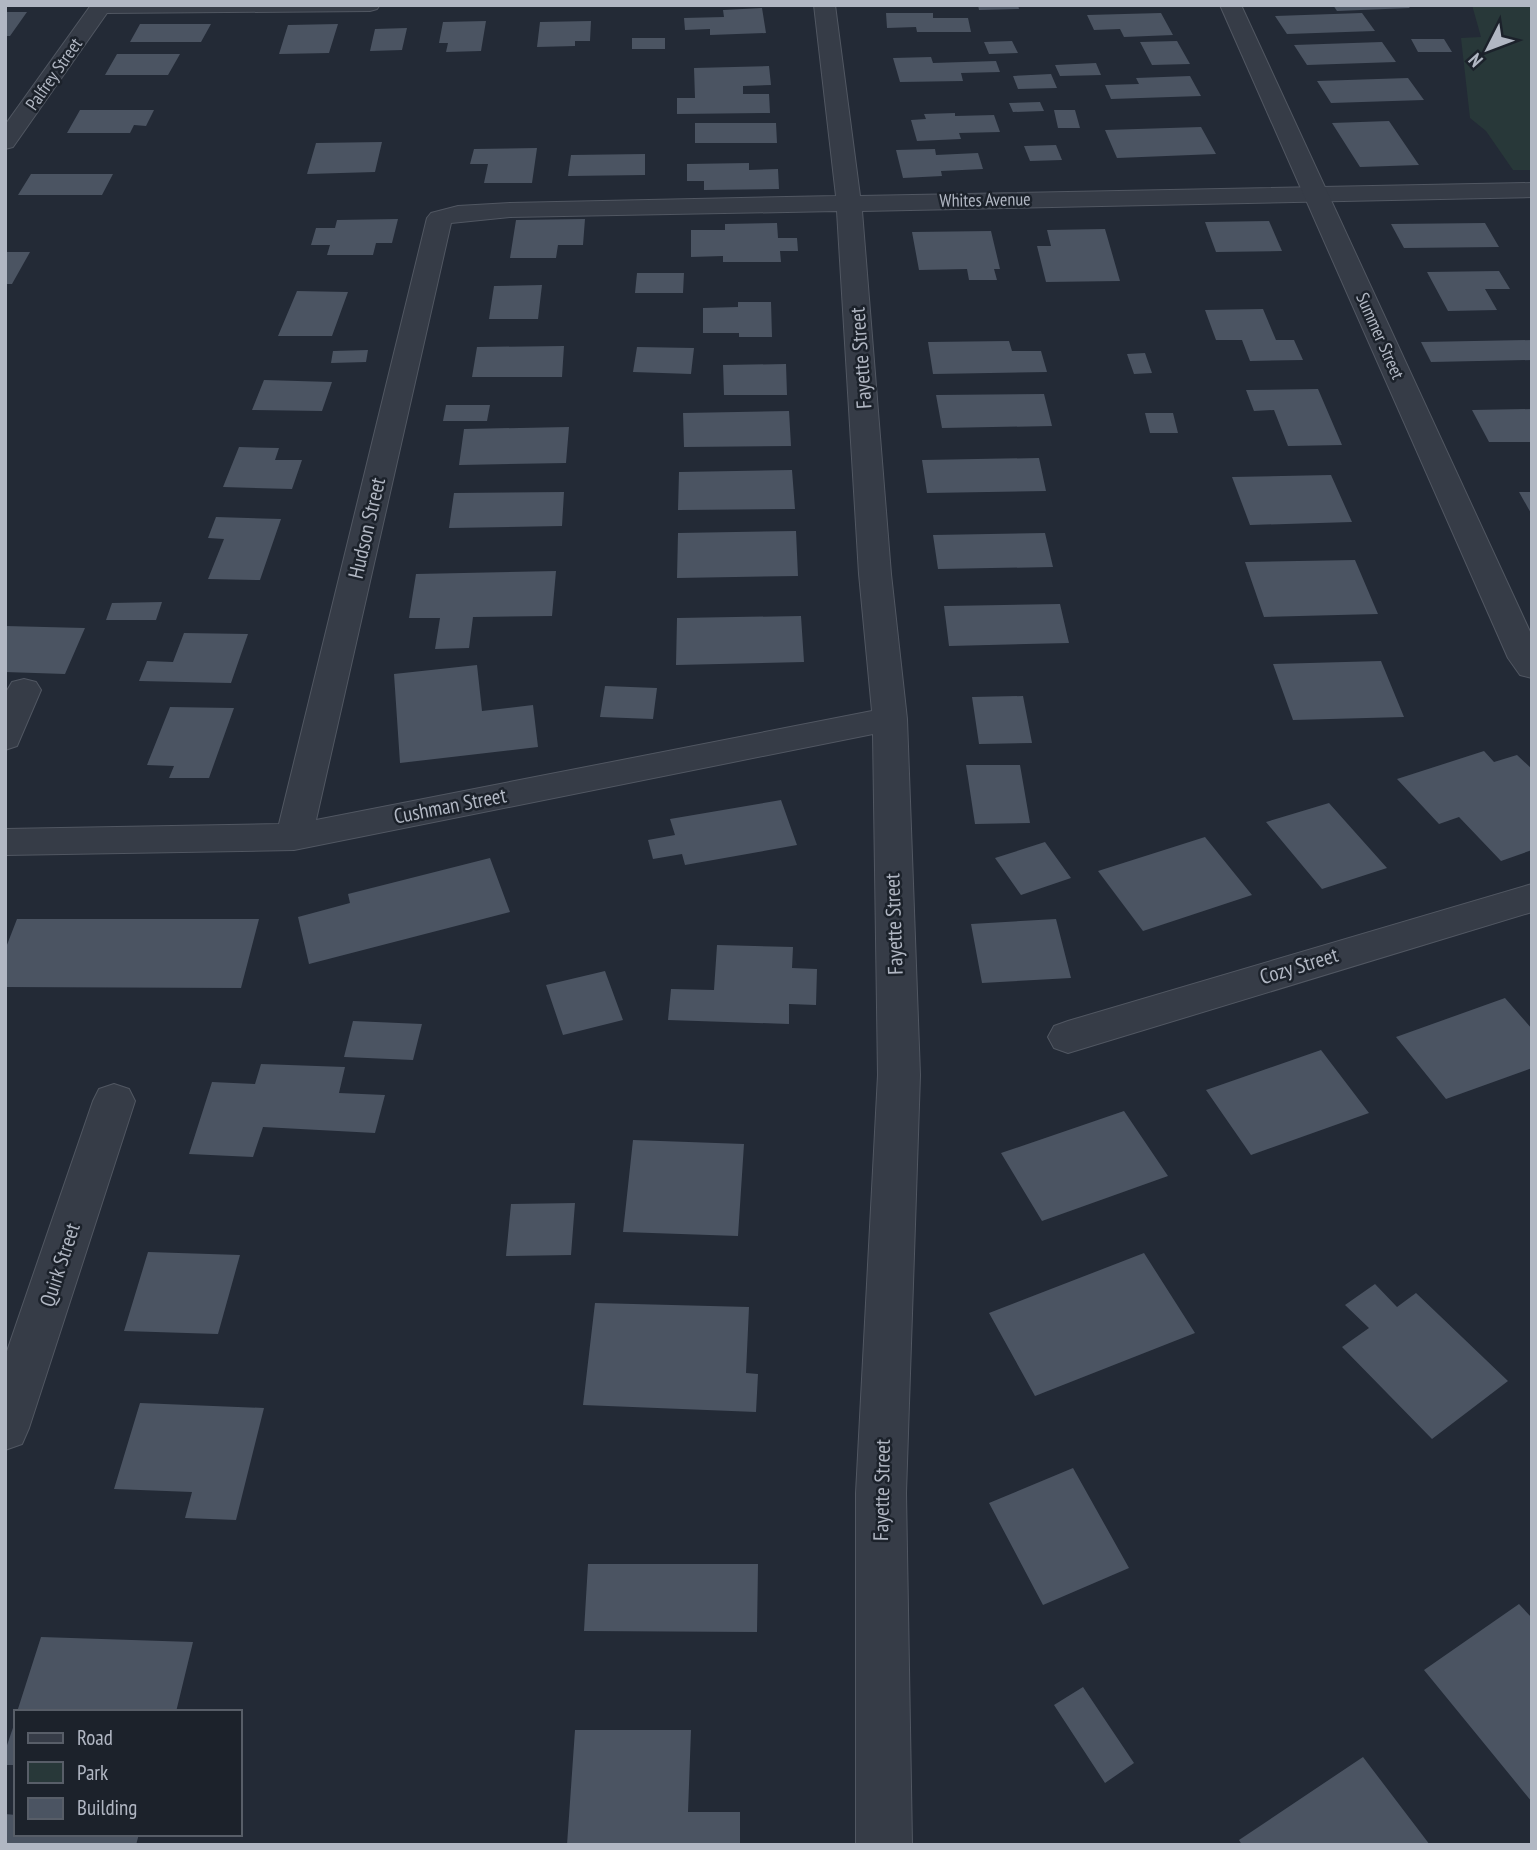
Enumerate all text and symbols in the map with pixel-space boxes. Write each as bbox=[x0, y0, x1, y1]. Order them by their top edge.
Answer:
north arrow bbox=[1453, 14, 1523, 84]
street label: Palfrey Street bbox=[20, 33, 87, 114]
text: N bbox=[1463, 49, 1488, 72]
street label: Whites Avenue bbox=[939, 187, 1031, 212]
street label: Summer Street bbox=[1351, 289, 1410, 383]
street label: Fayette Street bbox=[843, 306, 878, 410]
street label: Hudson Street bbox=[342, 475, 391, 581]
street label: Cushman Street bbox=[391, 781, 509, 830]
street label: Fayette Street bbox=[878, 873, 909, 975]
street label: Cozy Street bbox=[1256, 941, 1342, 990]
street label: Quirk Street bbox=[33, 1219, 86, 1310]
street label: Fayette Street bbox=[867, 1439, 896, 1541]
legend bbox=[14, 1710, 242, 1836]
text: Road bbox=[77, 1724, 113, 1751]
text: Park bbox=[77, 1759, 108, 1786]
text: Building bbox=[77, 1794, 137, 1821]

